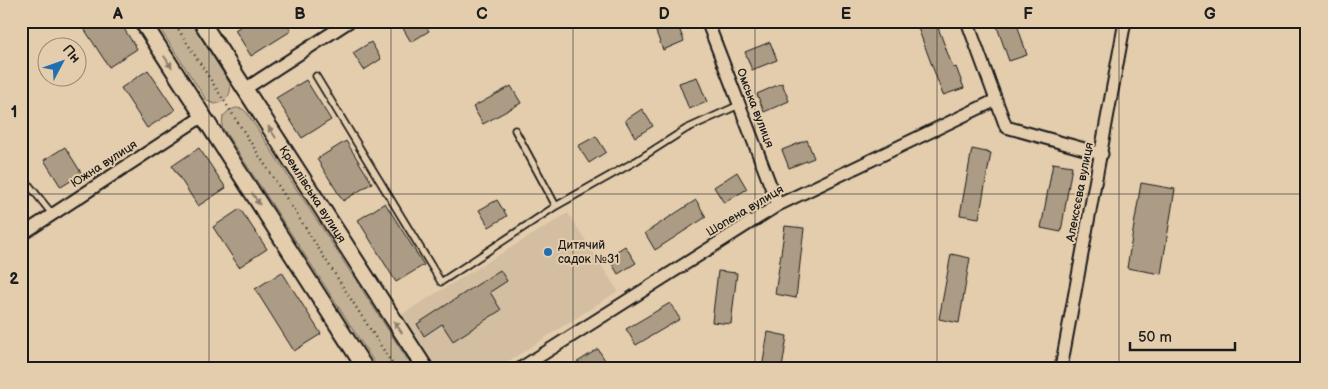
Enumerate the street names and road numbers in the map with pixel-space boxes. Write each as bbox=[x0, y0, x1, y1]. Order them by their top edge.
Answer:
street label: Омська вулиця bbox=[733, 66, 777, 150]
street label: Южна вулиця bbox=[68, 137, 140, 191]
street label: Алексєєва вулиця bbox=[1063, 141, 1097, 244]
street label: Кремлівська вулиця bbox=[276, 143, 350, 246]
street label: Шопена вулиця bbox=[704, 182, 787, 240]

